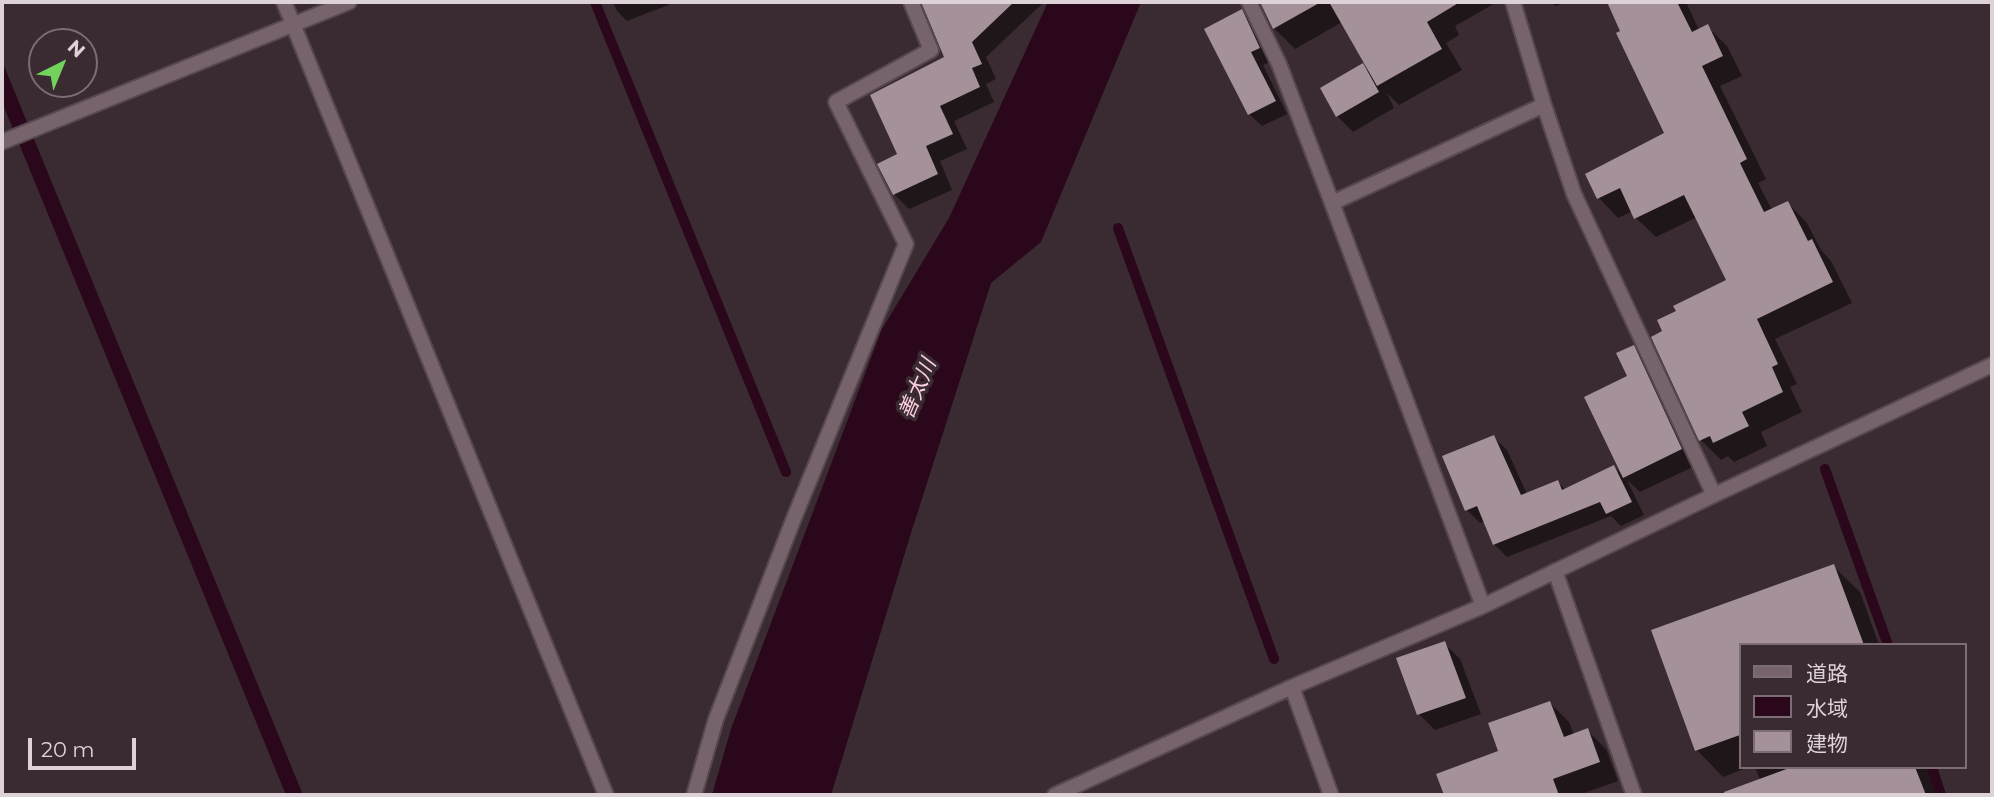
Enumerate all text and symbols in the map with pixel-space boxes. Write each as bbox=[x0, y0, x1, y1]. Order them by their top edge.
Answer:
north arrow bbox=[28, 28, 98, 98]
text: N bbox=[63, 35, 90, 62]
water label: 善太川 bbox=[894, 355, 942, 423]
legend bbox=[1738, 643, 1966, 769]
text: 道路 bbox=[1806, 661, 1848, 686]
text: 水域 bbox=[1806, 696, 1848, 721]
scale bar bbox=[32, 724, 140, 768]
text: 建物 bbox=[1806, 731, 1848, 756]
text: 20 m bbox=[41, 737, 95, 762]

